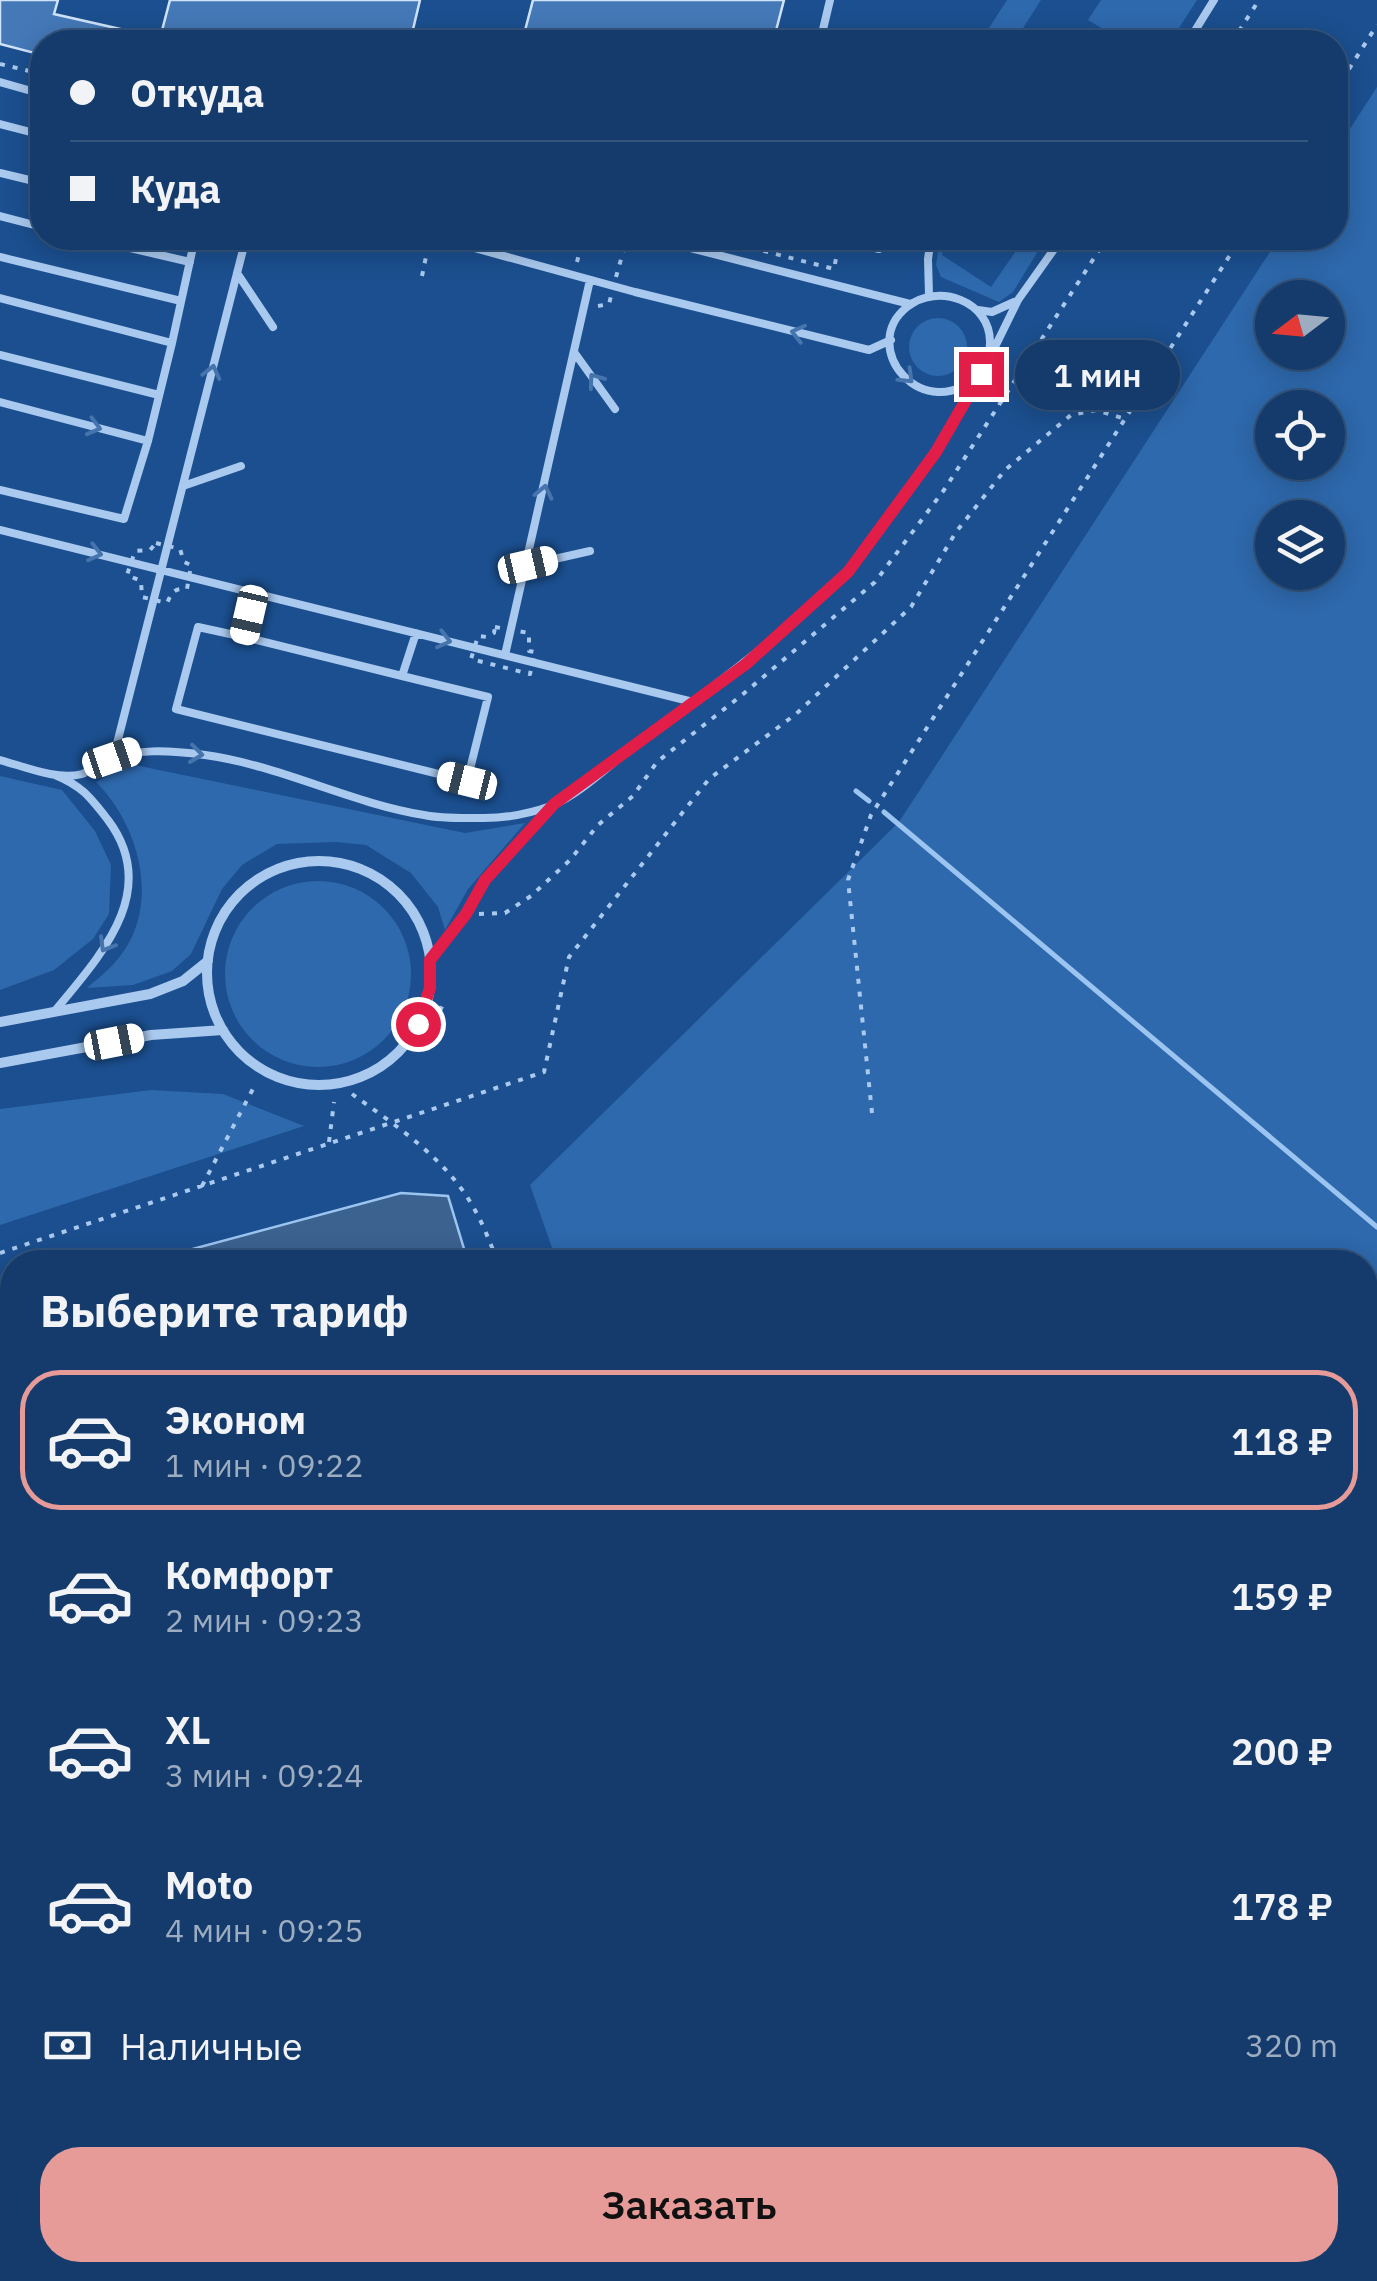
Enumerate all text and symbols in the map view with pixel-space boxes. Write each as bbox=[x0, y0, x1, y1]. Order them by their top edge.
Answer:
text: Откуда bbox=[130, 68, 264, 117]
text: Куда bbox=[130, 164, 221, 213]
north arrow bbox=[1255, 280, 1345, 370]
map controls bbox=[1255, 280, 1345, 590]
one-way arrow bbox=[790, 324, 807, 345]
callout: 1 мин bbox=[1016, 339, 1181, 409]
route end bbox=[959, 352, 1004, 397]
text: 1 мин bbox=[1053, 354, 1142, 396]
one-way arrow bbox=[200, 364, 221, 381]
one-way arrow bbox=[896, 365, 914, 383]
one-way arrow bbox=[588, 373, 607, 392]
button: locate bbox=[1255, 390, 1345, 480]
one-way arrow bbox=[85, 415, 102, 436]
one-way arrow bbox=[532, 484, 553, 501]
button: layers bbox=[1255, 500, 1345, 590]
one-way arrow bbox=[86, 541, 103, 562]
car bbox=[495, 544, 561, 586]
car bbox=[228, 582, 270, 648]
one-way arrow bbox=[435, 628, 452, 649]
car bbox=[79, 734, 145, 782]
one-way arrow bbox=[188, 743, 204, 764]
car bbox=[434, 759, 500, 803]
one-way arrow bbox=[99, 934, 118, 952]
route start bbox=[396, 1002, 441, 1047]
car bbox=[82, 1022, 146, 1062]
text: Выберите тариф bbox=[40, 1281, 409, 1339]
icon: car bbox=[45, 1395, 135, 1485]
text: Эконом bbox=[165, 1395, 306, 1444]
text: 118 ₽ bbox=[1231, 1416, 1333, 1465]
text: 1 мин · 09:22 bbox=[165, 1444, 363, 1486]
icon: car bbox=[45, 1550, 135, 1640]
text: Комфорт bbox=[165, 1550, 333, 1599]
text: 159 ₽ bbox=[1231, 1571, 1333, 1620]
text: 2 мин · 09:23 bbox=[165, 1599, 363, 1641]
icon: car bbox=[45, 1705, 135, 1795]
text: XL bbox=[165, 1705, 211, 1754]
text: 200 ₽ bbox=[1231, 1726, 1333, 1775]
text: 3 мин · 09:24 bbox=[165, 1754, 363, 1796]
icon: car bbox=[45, 1860, 135, 1950]
text: Moto bbox=[165, 1860, 253, 1909]
text: 178 ₽ bbox=[1231, 1881, 1333, 1930]
text: 4 мин · 09:25 bbox=[165, 1909, 363, 1951]
icon: cash bbox=[40, 2018, 95, 2073]
text: Наличные bbox=[120, 2021, 303, 2070]
text: 320 m bbox=[1245, 2024, 1338, 2066]
button: Заказать bbox=[40, 2147, 1338, 2262]

